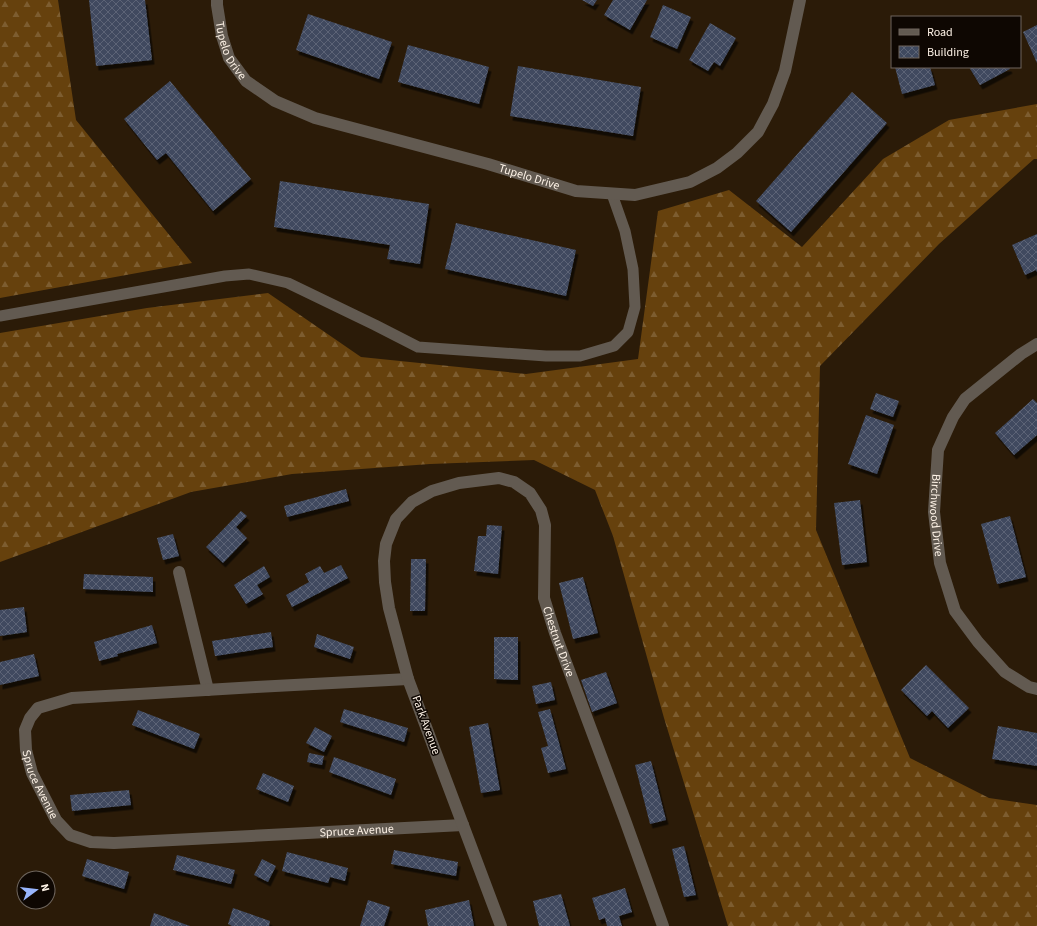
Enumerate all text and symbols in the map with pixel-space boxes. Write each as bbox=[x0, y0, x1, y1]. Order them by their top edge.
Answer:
legend bbox=[891, 16, 1021, 68]
street label: Tupelo Drive bbox=[211, 20, 251, 83]
text: Road bbox=[927, 24, 953, 41]
text: Building bbox=[927, 44, 969, 61]
street label: Tupelo Drive bbox=[497, 159, 562, 194]
street label: Birchwood Drive bbox=[925, 473, 948, 557]
street label: Chestnut Drive bbox=[539, 604, 579, 679]
street label: Park Avenue bbox=[407, 693, 445, 757]
street label: Spruce Avenue bbox=[18, 748, 63, 822]
street label: Spruce Avenue bbox=[319, 820, 394, 841]
north arrow bbox=[16, 870, 56, 910]
text: N bbox=[37, 882, 53, 893]

